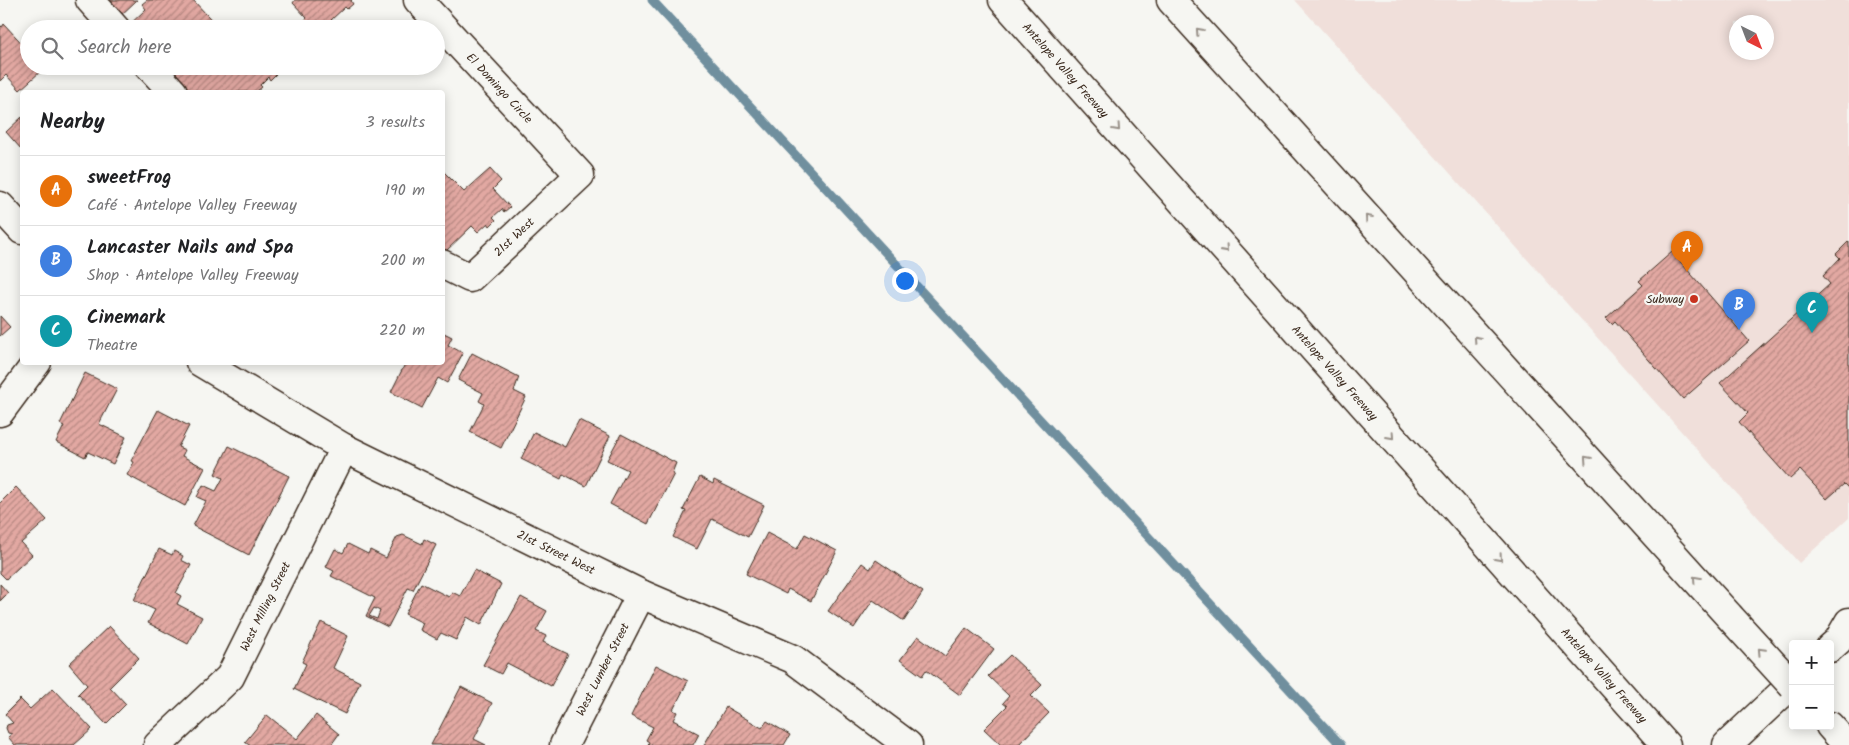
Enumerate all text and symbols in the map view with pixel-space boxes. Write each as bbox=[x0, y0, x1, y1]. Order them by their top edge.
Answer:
north arrow bbox=[1729, 15, 1774, 60]
street label: Antelope Valley Freeway bbox=[1017, 19, 1113, 123]
search box bbox=[20, 20, 445, 75]
one-way arrow bbox=[1196, 28, 1205, 37]
text: Search here bbox=[78, 33, 172, 63]
icon: search bbox=[38, 34, 66, 62]
street label: El Domingo Circle bbox=[461, 49, 537, 129]
text: Nearby bbox=[40, 106, 105, 139]
text: 3 results bbox=[366, 110, 425, 135]
one-way arrow bbox=[1111, 122, 1120, 131]
text: sweetFrog bbox=[87, 163, 171, 193]
text: A bbox=[51, 178, 61, 203]
text: 190 m bbox=[385, 178, 425, 203]
text: Café · Antelope Valley Freeway bbox=[87, 193, 297, 218]
street label: 21st West bbox=[490, 213, 539, 261]
one-way arrow bbox=[1365, 215, 1374, 224]
pin: A bbox=[1671, 231, 1703, 272]
text: Lancaster Nails and Spa bbox=[87, 233, 294, 263]
one-way arrow bbox=[1219, 244, 1228, 253]
text: B bbox=[51, 248, 61, 273]
text: 200 m bbox=[381, 248, 425, 273]
text: Shop · Antelope Valley Freeway bbox=[87, 263, 299, 288]
your location bbox=[892, 268, 918, 294]
pin: B bbox=[1723, 289, 1755, 330]
place label: Subway bbox=[1646, 290, 1684, 309]
pin: C bbox=[1796, 292, 1828, 333]
marker: Subway bbox=[1688, 293, 1700, 305]
text: Cinemark bbox=[87, 303, 165, 333]
text: C bbox=[51, 318, 61, 343]
text: 220 m bbox=[379, 318, 425, 343]
street label: Antelope Valley Freeway bbox=[1287, 321, 1382, 425]
text: Theatre bbox=[87, 333, 138, 358]
one-way arrow bbox=[1474, 335, 1483, 344]
one-way arrow bbox=[1385, 431, 1394, 440]
one-way arrow bbox=[1584, 456, 1593, 465]
street label: 21st Street West bbox=[513, 525, 599, 580]
one-way arrow bbox=[1493, 552, 1502, 561]
street label: West Milling Street bbox=[235, 558, 296, 655]
one-way arrow bbox=[1693, 576, 1702, 585]
street label: West Lumber Street bbox=[571, 619, 635, 719]
street label: Antelope Valley Freeway bbox=[1556, 624, 1652, 728]
map controls bbox=[1789, 640, 1834, 730]
button: + bbox=[1789, 640, 1834, 685]
one-way arrow bbox=[1758, 647, 1767, 656]
button: − bbox=[1789, 685, 1834, 730]

